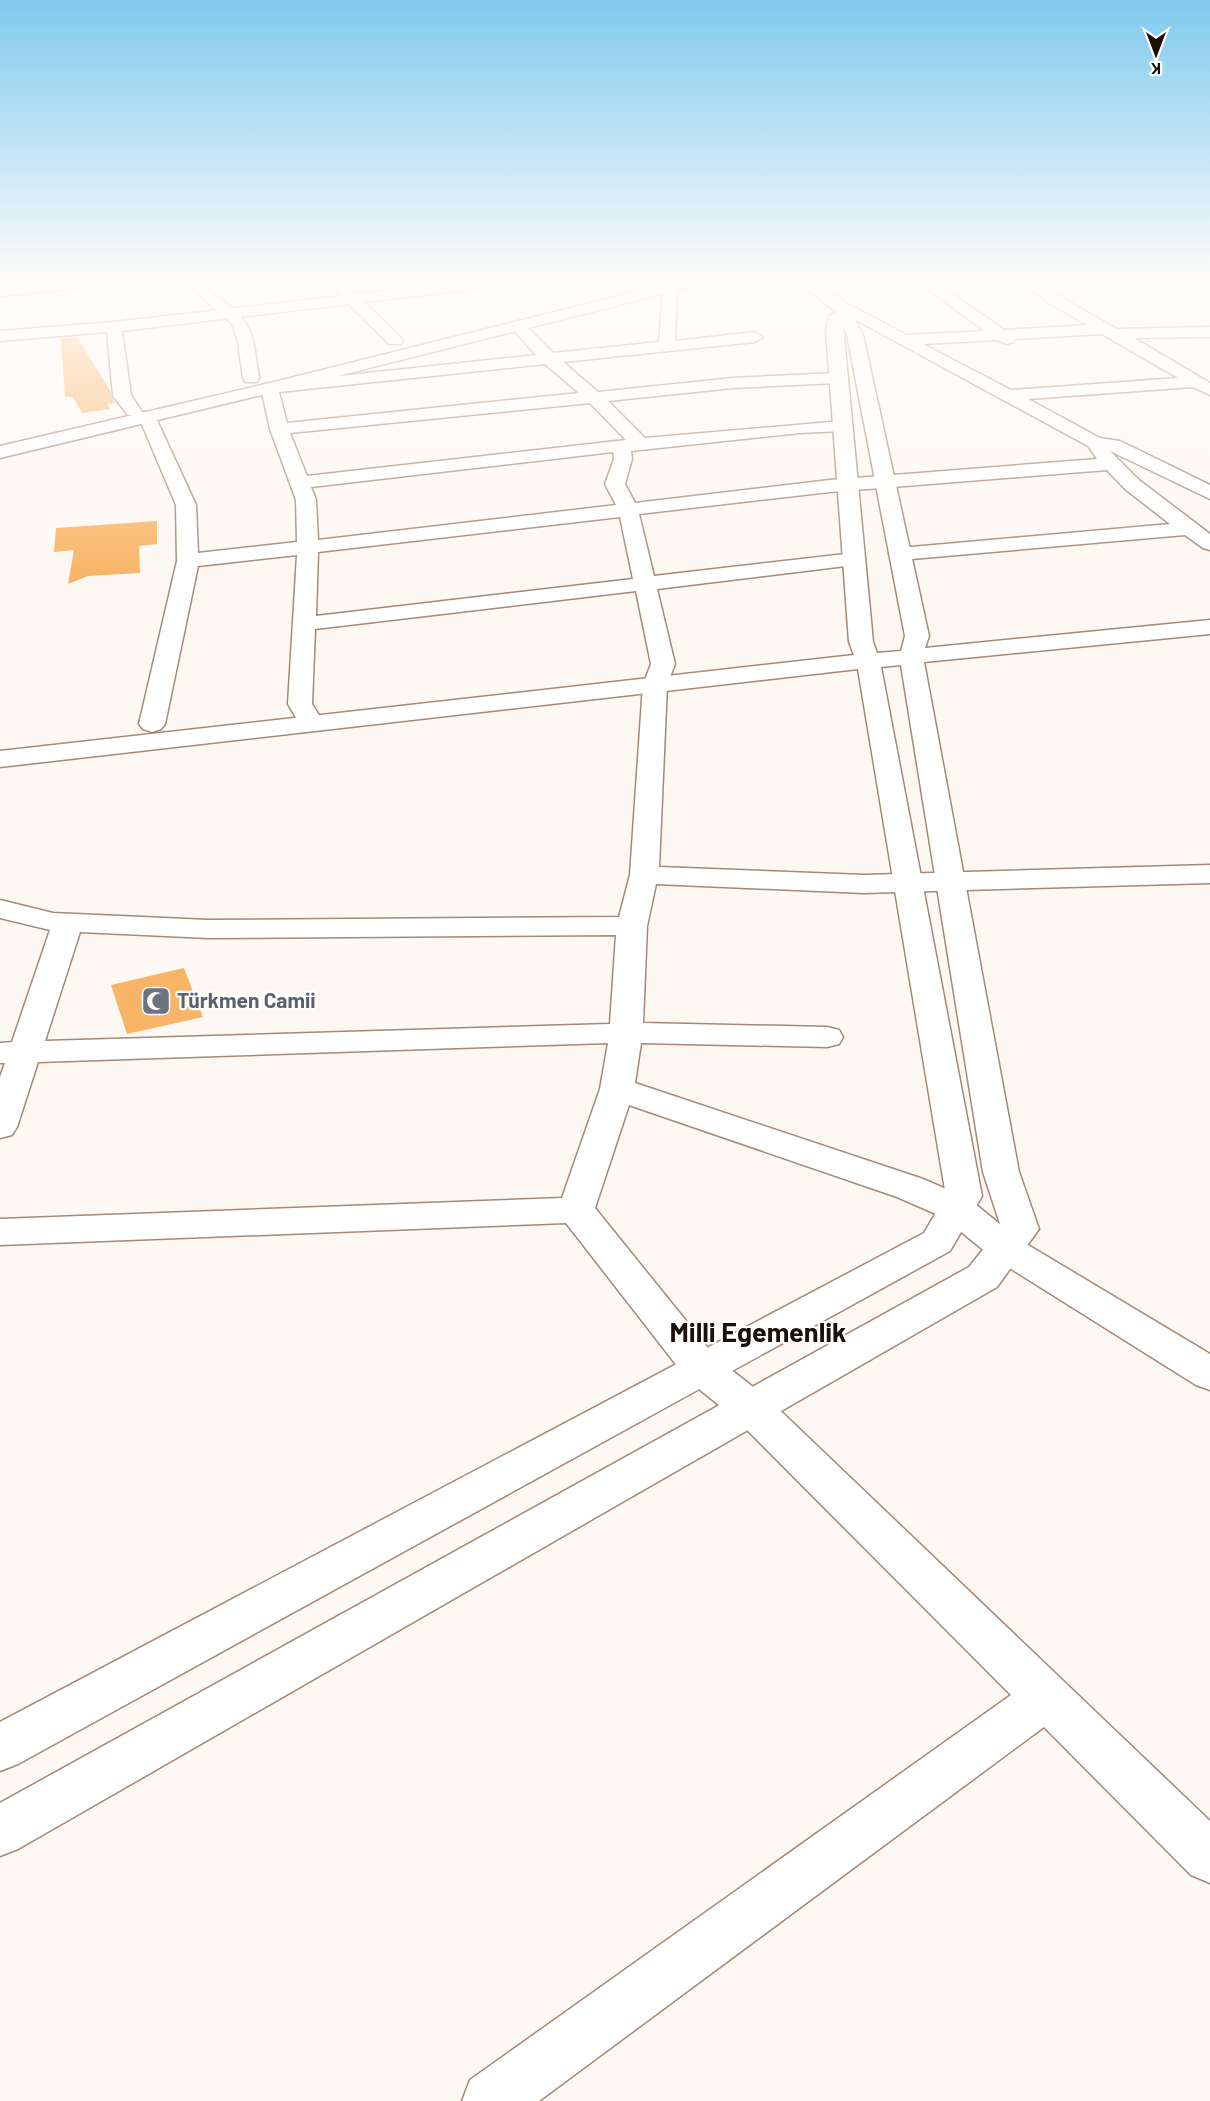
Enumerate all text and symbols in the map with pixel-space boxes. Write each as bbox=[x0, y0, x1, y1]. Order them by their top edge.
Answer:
north arrow bbox=[1126, 24, 1186, 84]
text: K bbox=[1151, 60, 1161, 79]
mosque icon: Türkmen Camii bbox=[140, 985, 172, 1017]
place label: Türkmen Camii bbox=[177, 987, 316, 1012]
district label: Milli Egemenlik bbox=[669, 1315, 847, 1347]

